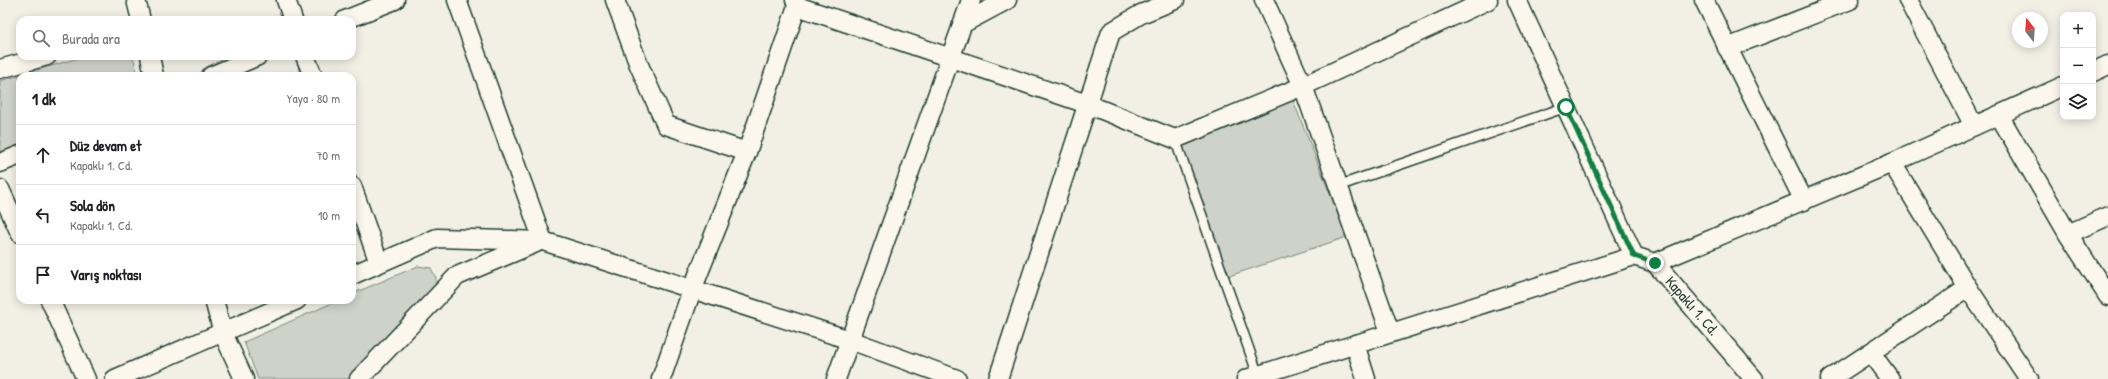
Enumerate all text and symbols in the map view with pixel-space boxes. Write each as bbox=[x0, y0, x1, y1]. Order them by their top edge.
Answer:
north arrow bbox=[2012, 12, 2048, 48]
map controls bbox=[2060, 12, 2096, 120]
button: + bbox=[2060, 12, 2096, 48]
search box bbox=[16, 16, 356, 60]
icon: search bbox=[30, 27, 52, 49]
text: Burada ara bbox=[62, 28, 120, 49]
button: − bbox=[2060, 48, 2096, 84]
button: layers bbox=[2060, 84, 2096, 120]
text: 1 dk bbox=[32, 87, 56, 110]
text: Yaya · 80 m bbox=[287, 89, 340, 107]
route start bbox=[1557, 98, 1575, 116]
text: Düz devam et bbox=[70, 135, 141, 156]
icon: ahead bbox=[32, 144, 54, 166]
text: 70 m bbox=[316, 146, 340, 164]
text: Kapaklı 1. Cd. bbox=[70, 156, 133, 174]
text: Sola dön bbox=[70, 195, 115, 216]
icon: left bbox=[32, 204, 54, 226]
text: 10 m bbox=[318, 206, 340, 224]
text: Kapaklı 1. Cd. bbox=[70, 216, 133, 234]
route end bbox=[1646, 254, 1664, 272]
icon: arrive bbox=[32, 264, 54, 286]
text: Varış noktası bbox=[70, 264, 142, 285]
street label: Kapaklı 1. Cd. bbox=[1661, 271, 1724, 340]

